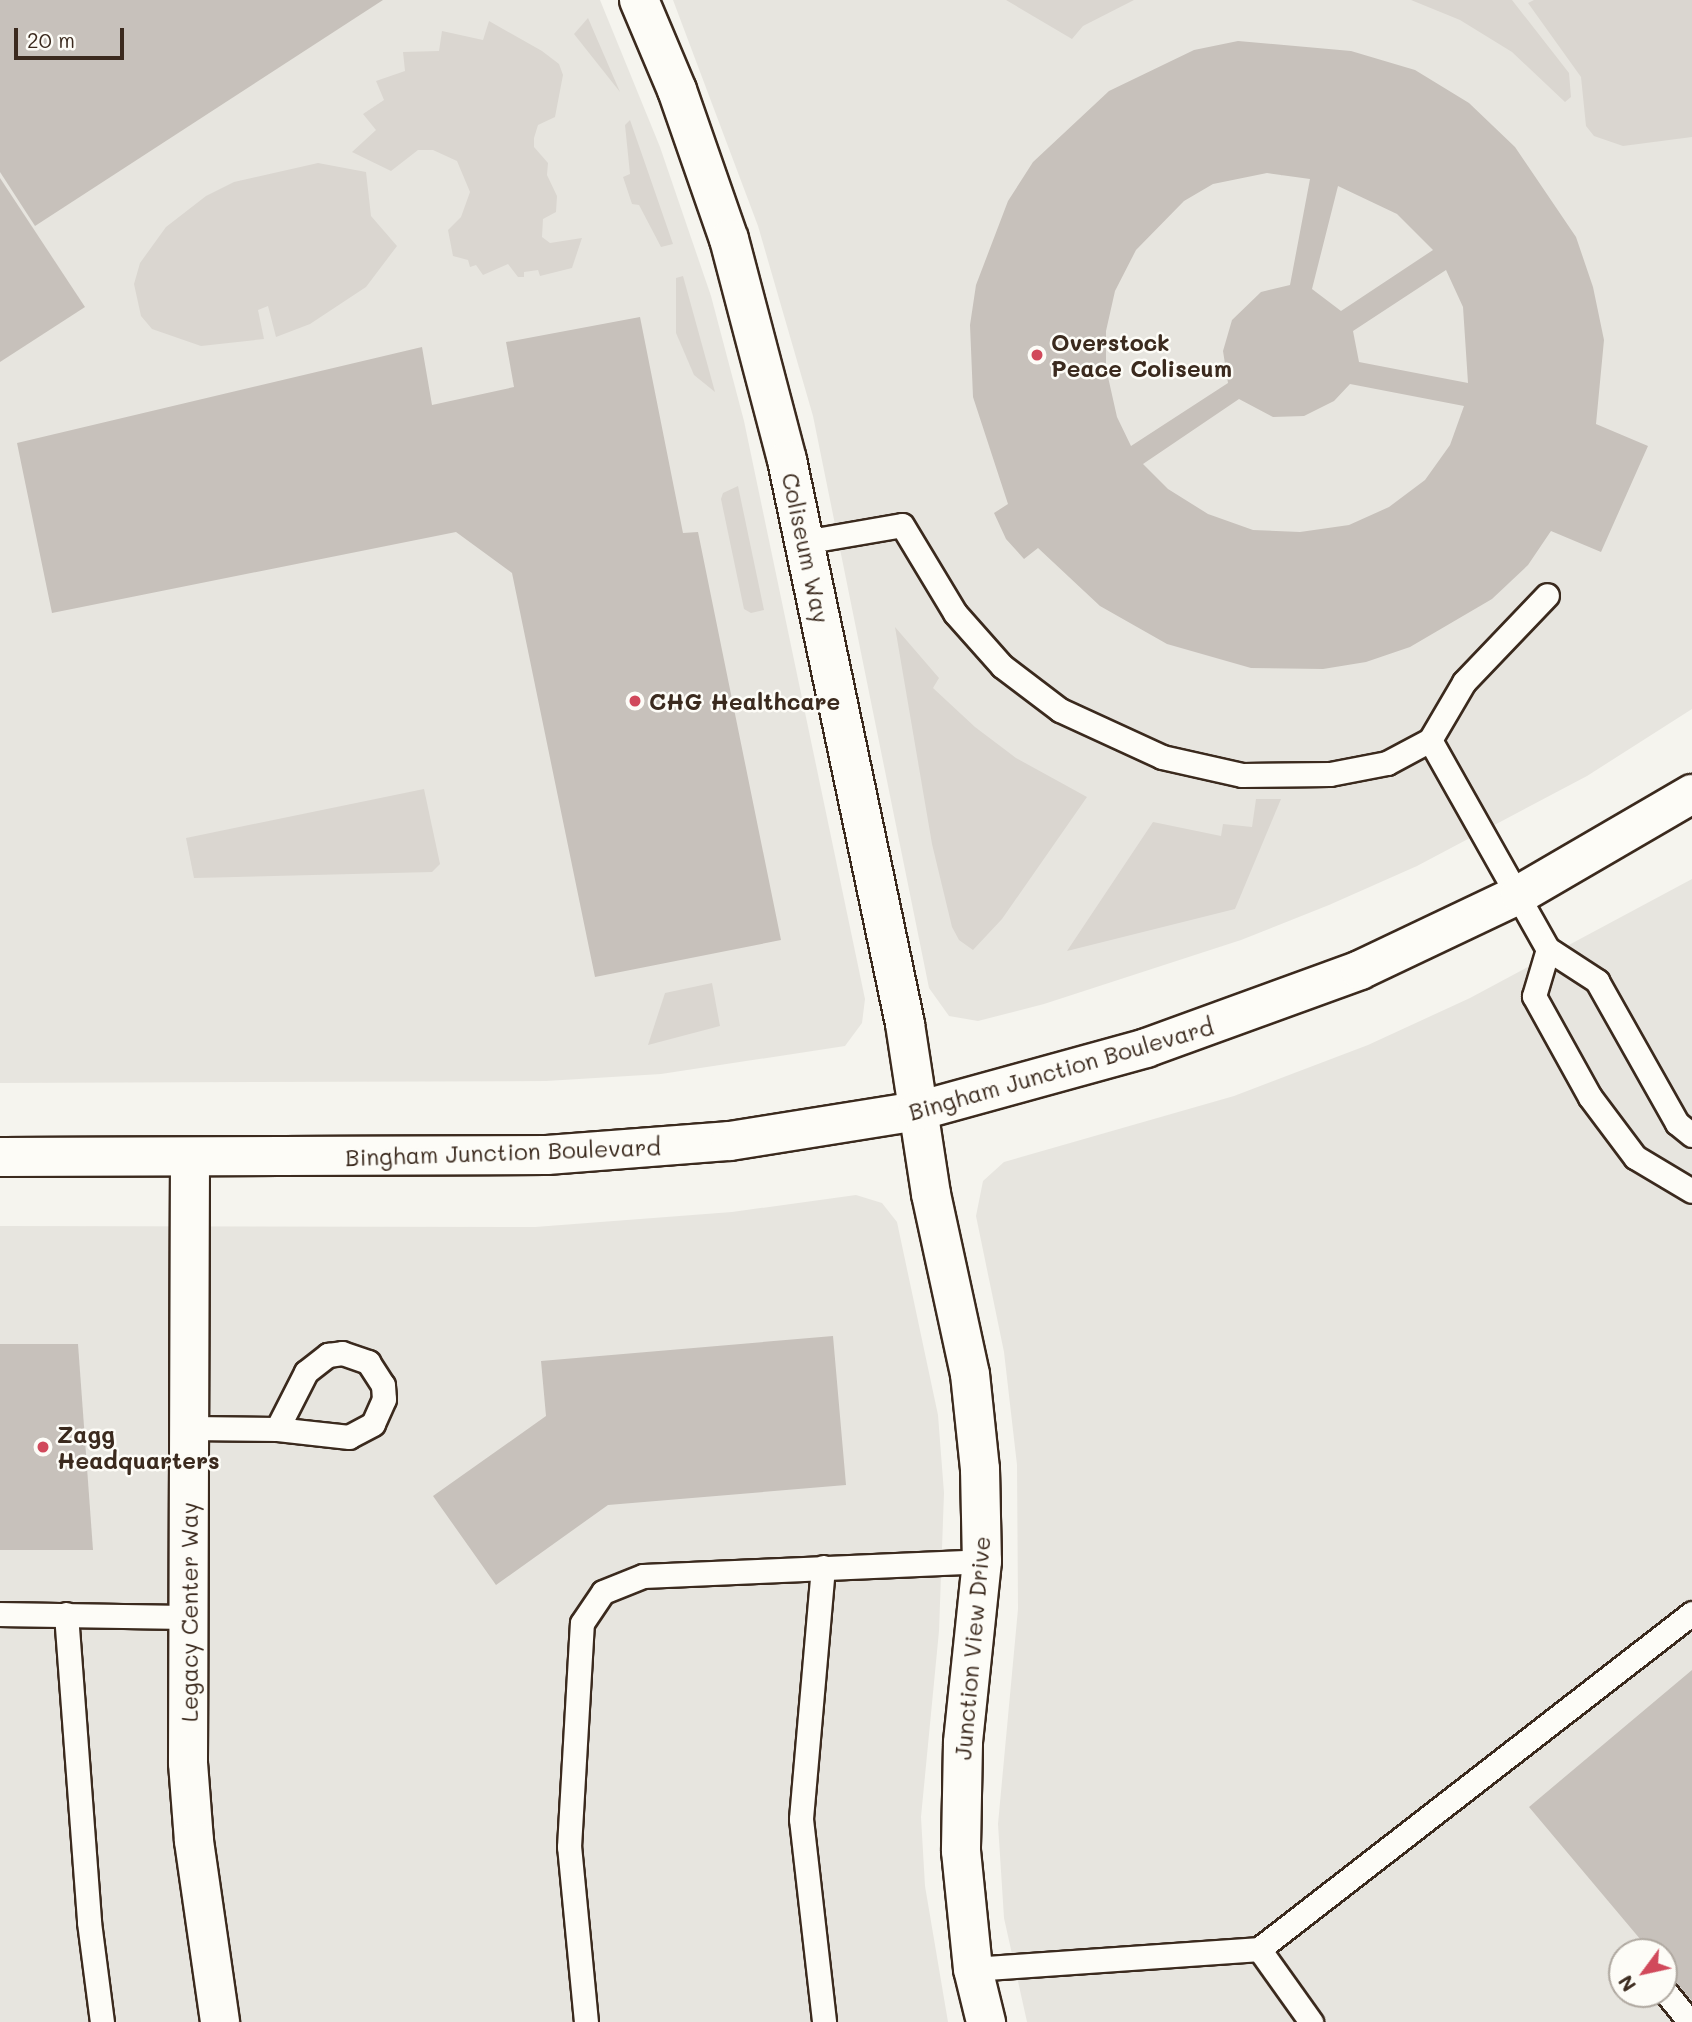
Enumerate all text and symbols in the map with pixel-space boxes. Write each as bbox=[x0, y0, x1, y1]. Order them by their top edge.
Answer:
scale bar bbox=[18, 14, 128, 58]
text: 20 m bbox=[27, 26, 75, 53]
place label: Overstock Peace Coliseum bbox=[1051, 328, 1232, 382]
marker: Overstock Peace Coliseum bbox=[1029, 347, 1045, 363]
street label: Coliseum Way bbox=[777, 470, 835, 626]
place label: CHG Healthcare bbox=[649, 687, 840, 715]
marker: CHG Healthcare bbox=[627, 693, 643, 709]
street label: Bingham Junction Boulevard bbox=[905, 1012, 1217, 1126]
street label: Bingham Junction Boulevard bbox=[345, 1133, 661, 1171]
place label: Zagg Headquarters bbox=[57, 1420, 220, 1474]
marker: Zagg Headquarters bbox=[35, 1439, 51, 1455]
street label: Legacy Center Way bbox=[175, 1502, 203, 1722]
street label: Junction View Drive bbox=[948, 1535, 996, 1761]
north arrow bbox=[1608, 1938, 1678, 2008]
text: N bbox=[1612, 1971, 1641, 1996]

